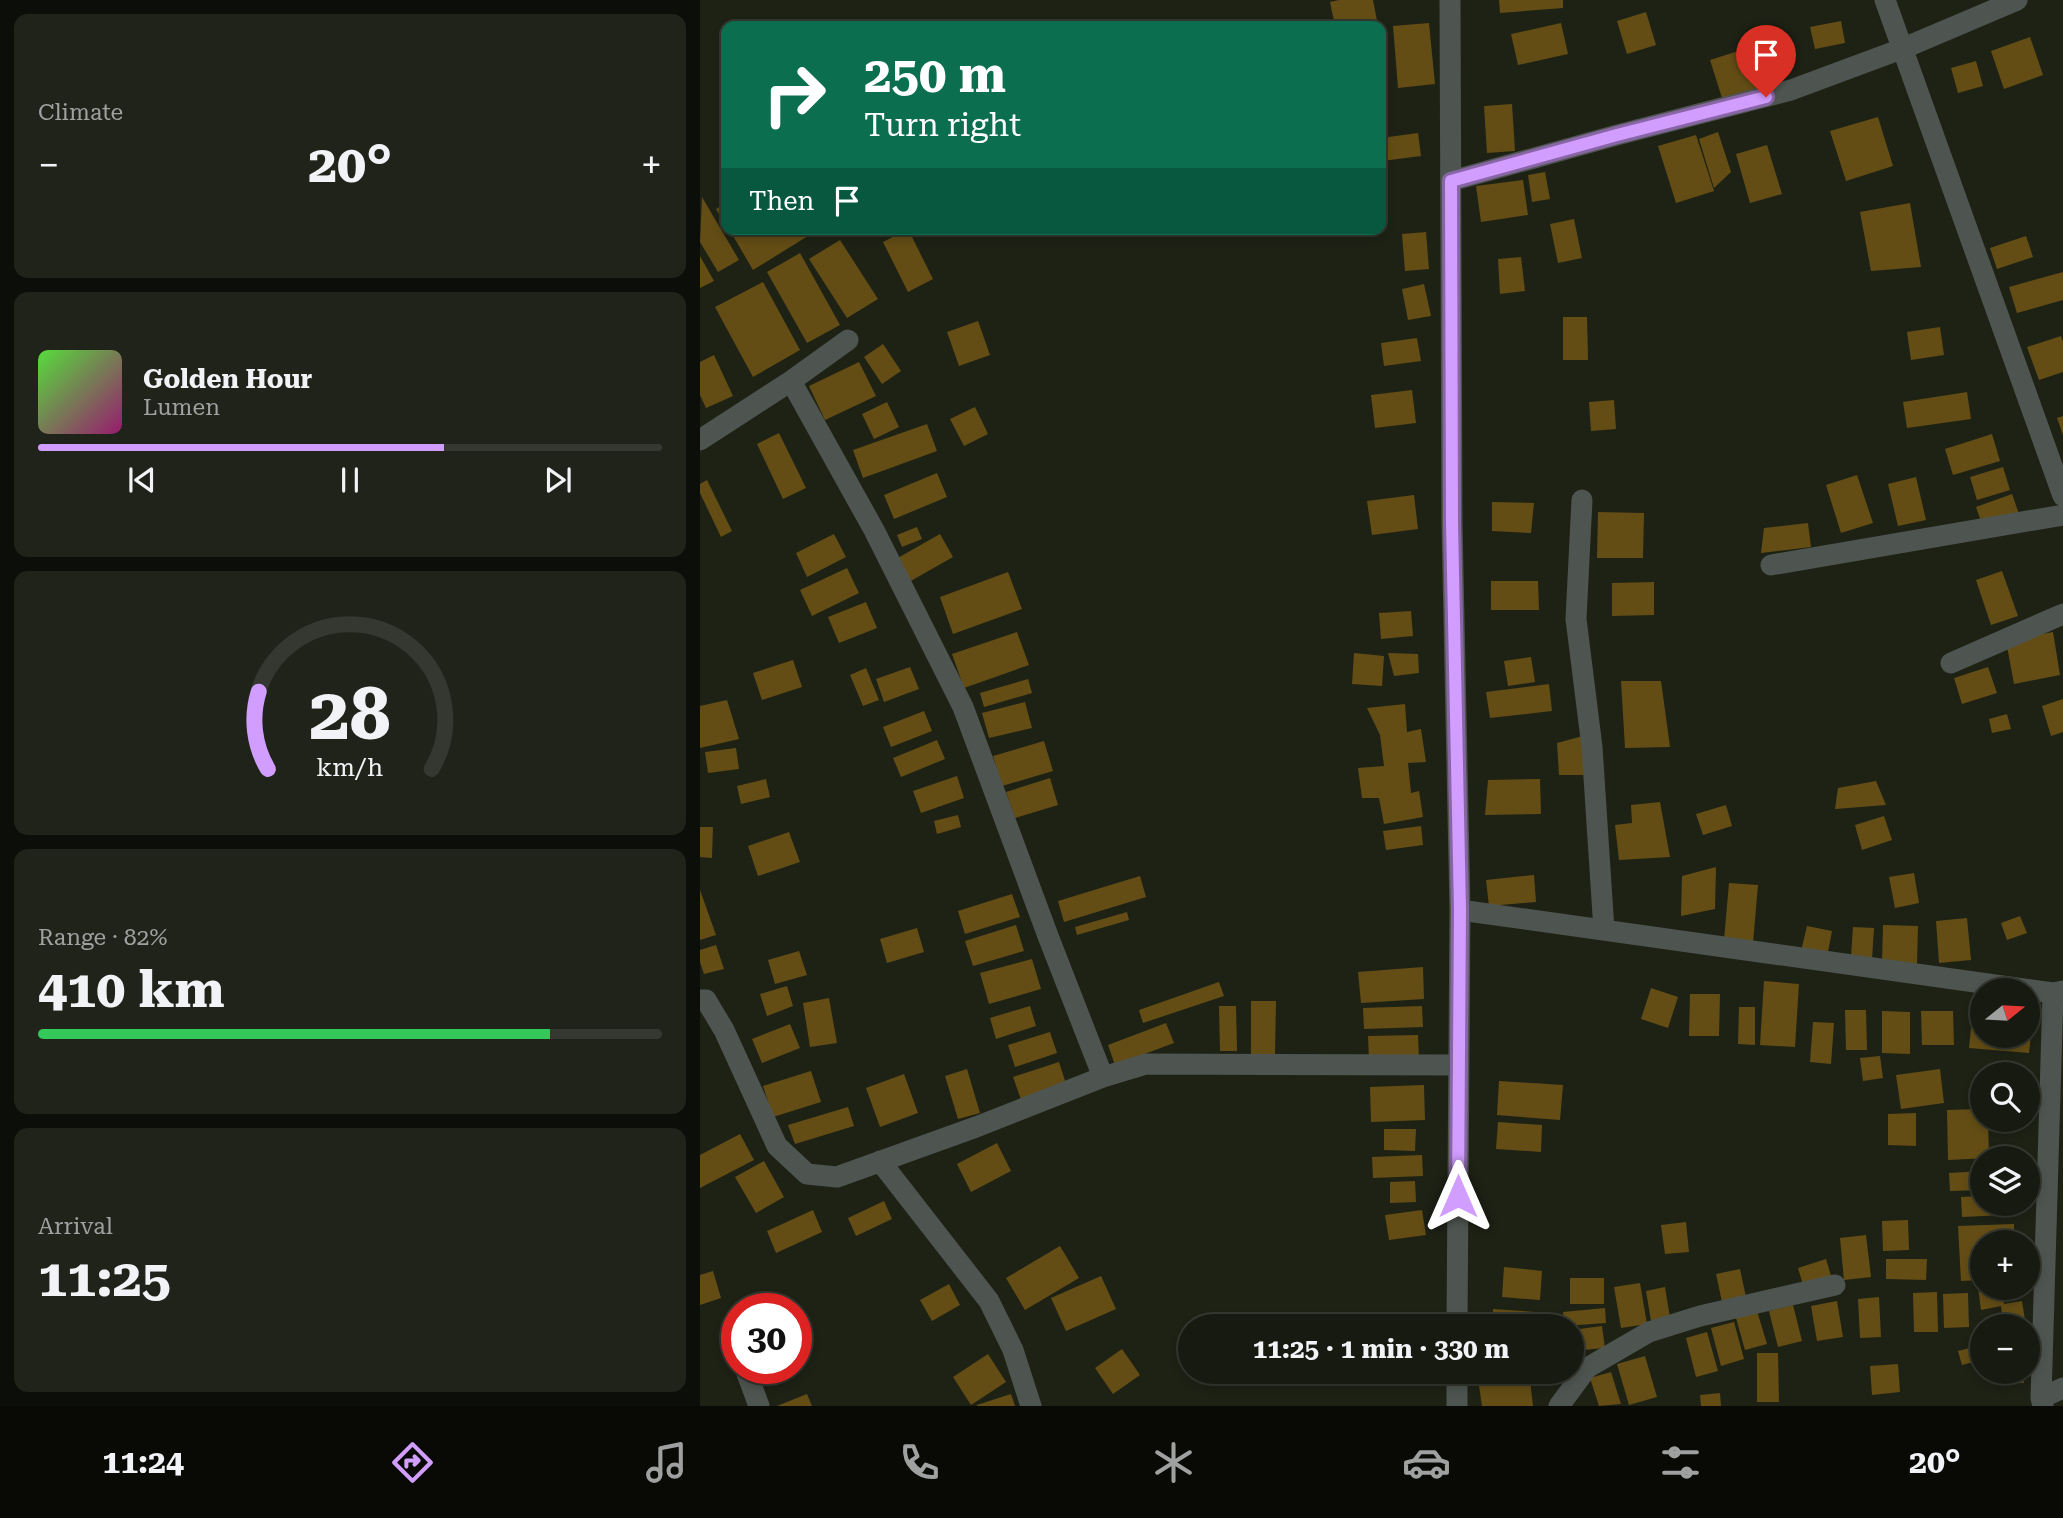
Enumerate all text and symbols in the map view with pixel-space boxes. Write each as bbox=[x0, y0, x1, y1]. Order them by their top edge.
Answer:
pin bbox=[1736, 25, 1796, 97]
icon: arrive bbox=[1747, 36, 1785, 74]
text: 250 m bbox=[864, 47, 1006, 104]
icon: right bbox=[749, 49, 840, 140]
text: Climate bbox=[38, 99, 123, 126]
text: Turn right bbox=[864, 106, 1021, 144]
text: 20° bbox=[308, 134, 392, 195]
text: − bbox=[38, 143, 59, 187]
text: + bbox=[641, 143, 662, 187]
icon: arrive bbox=[828, 182, 866, 220]
text: Then bbox=[749, 186, 814, 216]
text: Golden Hour bbox=[143, 364, 312, 394]
text: Lumen bbox=[143, 394, 220, 421]
icon: previous bbox=[123, 461, 161, 499]
icon: pause bbox=[331, 461, 369, 499]
icon: next bbox=[539, 461, 577, 499]
text: 28 bbox=[309, 672, 391, 757]
text: km/h bbox=[317, 753, 383, 782]
text: Range · 82% bbox=[38, 924, 167, 951]
text: 410 km bbox=[38, 959, 225, 1020]
north arrow bbox=[1970, 978, 2040, 1048]
map controls bbox=[1970, 978, 2040, 1384]
button: search bbox=[1970, 1062, 2040, 1132]
button: layers bbox=[1970, 1146, 2040, 1216]
position arrow bbox=[1421, 1159, 1495, 1233]
text: Arrival bbox=[38, 1213, 113, 1240]
button: + bbox=[1970, 1230, 2040, 1300]
text: 11:25 bbox=[38, 1248, 171, 1309]
speed limit sign: 30 bbox=[721, 1293, 812, 1384]
button: − bbox=[1970, 1314, 2040, 1384]
text: 11:25 · 1 min · 330 m bbox=[1253, 1334, 1509, 1364]
icon: directions bbox=[388, 1438, 437, 1487]
icon: music bbox=[642, 1438, 691, 1487]
icon: phone bbox=[895, 1438, 944, 1487]
icon: climate bbox=[1149, 1438, 1198, 1487]
icon: car bbox=[1402, 1438, 1451, 1487]
icon: filters bbox=[1656, 1438, 1705, 1487]
text: 11:24 bbox=[102, 1443, 184, 1481]
text: 20° bbox=[1909, 1443, 1961, 1481]

